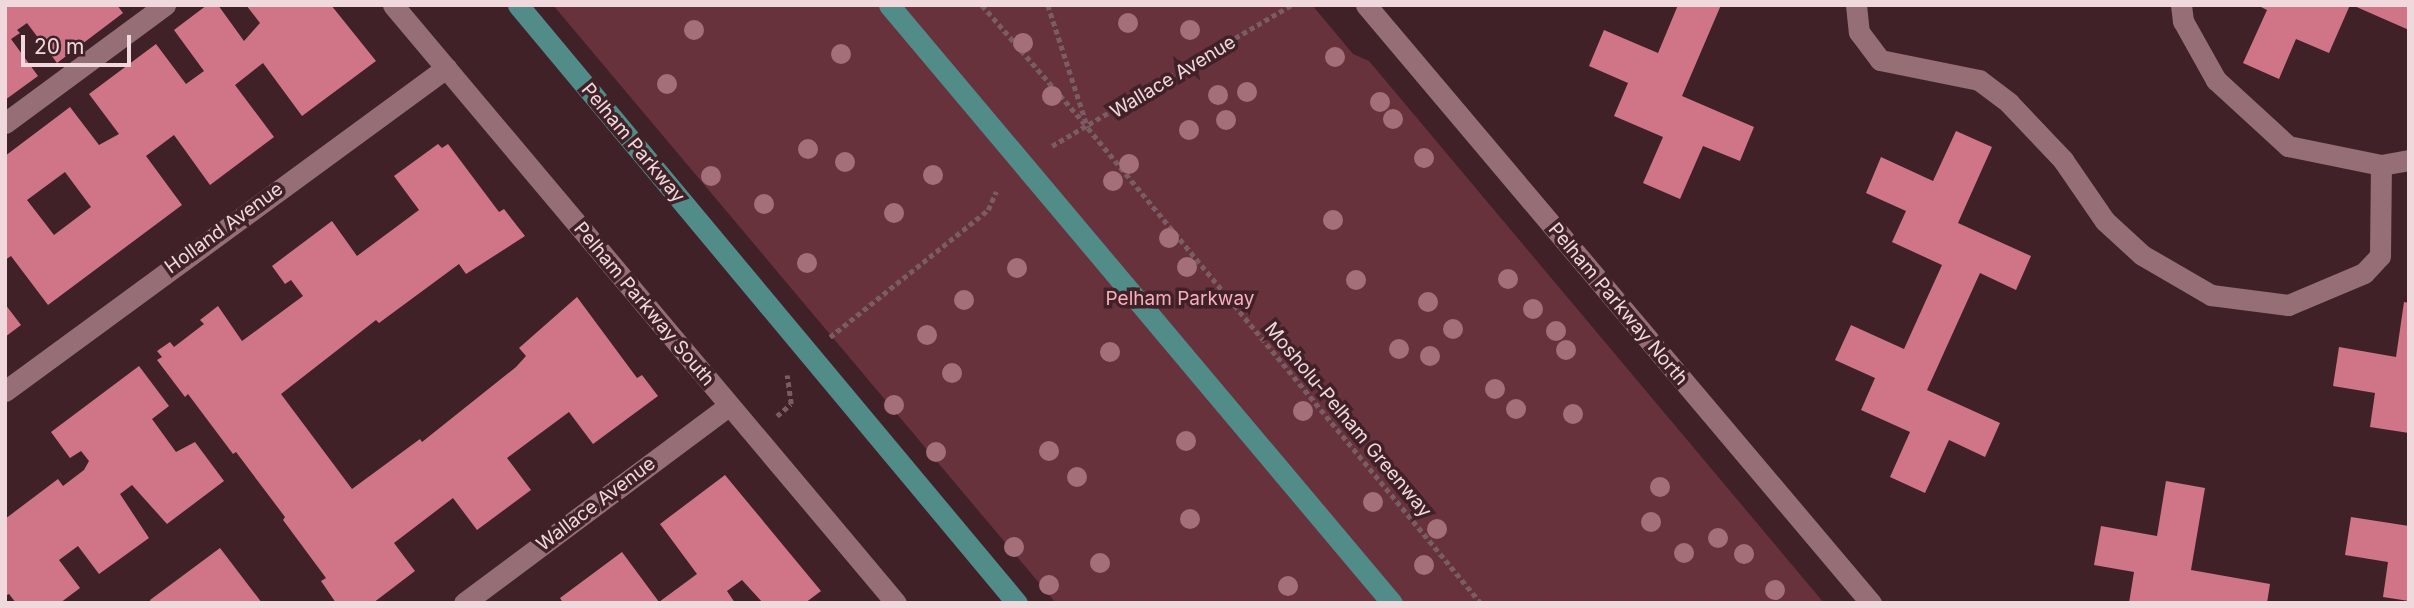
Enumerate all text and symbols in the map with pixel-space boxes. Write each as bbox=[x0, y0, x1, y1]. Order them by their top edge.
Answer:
scale bar bbox=[24, 21, 135, 65]
street label: Wallace Avenue bbox=[1106, 31, 1240, 123]
text: 20 m bbox=[34, 34, 84, 59]
street label: Pelham Parkway bbox=[576, 79, 690, 207]
street label: Holland Avenue bbox=[161, 178, 287, 278]
street label: Pelham Parkway South bbox=[569, 218, 719, 390]
street label: Pelham Parkway North bbox=[1543, 218, 1693, 390]
park label: Pelham Parkway bbox=[1106, 288, 1254, 310]
street label: Mosholu-Pelham Greenway bbox=[1260, 318, 1436, 522]
street label: Wallace Avenue bbox=[532, 452, 660, 556]

